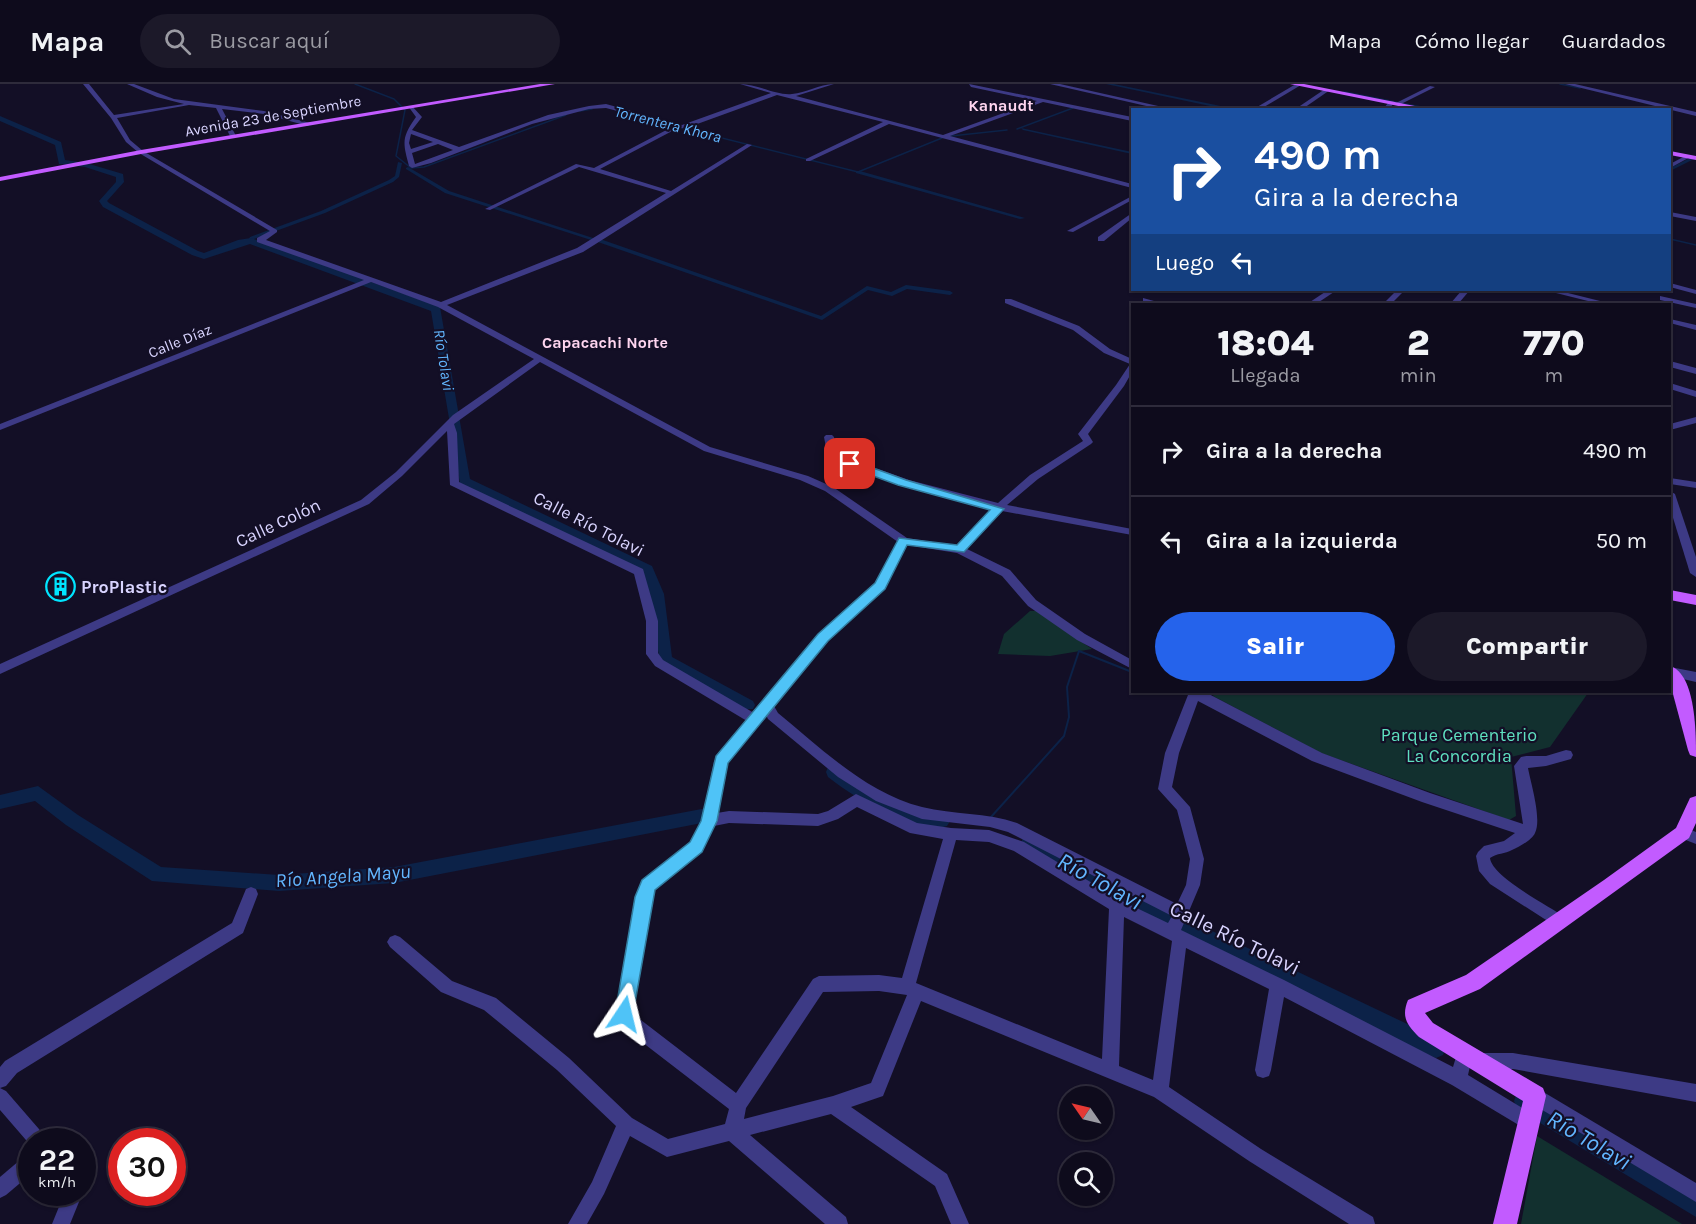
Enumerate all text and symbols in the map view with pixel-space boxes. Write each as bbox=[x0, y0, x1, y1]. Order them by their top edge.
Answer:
search box bbox=[140, 14, 560, 68]
text: Mapa bbox=[30, 25, 104, 58]
icon: search bbox=[161, 25, 194, 58]
text: Buscar aquí bbox=[209, 28, 329, 54]
text: Mapa bbox=[1328, 29, 1382, 53]
text: Cómo llegar bbox=[1415, 29, 1529, 53]
text: Guardados bbox=[1562, 29, 1666, 53]
street label: Avenida 23 de Septiembre bbox=[184, 92, 362, 140]
district label: Kanaudt bbox=[968, 96, 1034, 115]
water label: Torrentera Khora bbox=[612, 102, 724, 146]
text: 490 m bbox=[1254, 130, 1382, 180]
icon: right bbox=[1155, 132, 1233, 210]
text: Gira a la derecha bbox=[1254, 181, 1459, 213]
icon: left bbox=[1226, 246, 1259, 279]
text: Luego bbox=[1155, 250, 1214, 276]
street label: Calle Díaz bbox=[146, 320, 214, 362]
text: 18:04 bbox=[1217, 322, 1314, 364]
text: 2 bbox=[1407, 322, 1430, 364]
text: 770 bbox=[1523, 322, 1585, 364]
water label: Río Tolavi bbox=[430, 328, 458, 392]
district label: Capacachi Norte bbox=[542, 333, 668, 352]
text: Llegada bbox=[1230, 364, 1301, 387]
text: min bbox=[1400, 364, 1437, 387]
text: m bbox=[1544, 364, 1563, 387]
icon: right bbox=[1155, 435, 1188, 468]
pin bbox=[824, 438, 875, 489]
text: Gira a la derecha bbox=[1206, 438, 1382, 464]
text: 490 m bbox=[1583, 438, 1647, 464]
icon: arrive bbox=[833, 447, 866, 480]
street label: Calle Río Tolavi bbox=[530, 487, 648, 561]
street label: Calle Colón bbox=[232, 494, 324, 552]
icon: left bbox=[1155, 525, 1188, 558]
text: Gira a la izquierda bbox=[1206, 528, 1398, 554]
text: 50 m bbox=[1596, 528, 1647, 554]
building icon: ProPlastic bbox=[44, 571, 76, 603]
place label: ProPlastic bbox=[81, 576, 167, 598]
button: Salir bbox=[1155, 612, 1395, 681]
button: Compartir bbox=[1407, 612, 1647, 681]
park label: Parque Cementerio La Concordia bbox=[1381, 724, 1537, 767]
water label: Río Tolavi bbox=[1053, 846, 1147, 916]
water label: Río Angela Mayu bbox=[275, 860, 411, 892]
street label: Calle Río Tolavi bbox=[1166, 896, 1304, 980]
position arrow bbox=[592, 982, 656, 1046]
north arrow bbox=[1059, 1086, 1113, 1140]
map controls bbox=[1059, 1086, 1113, 1206]
water label: Río Tolavi bbox=[1542, 1104, 1636, 1176]
speed limit sign: 30 bbox=[108, 1128, 186, 1206]
text: 22 bbox=[39, 1142, 75, 1178]
button: search bbox=[1059, 1152, 1113, 1206]
text: km/h bbox=[38, 1173, 76, 1191]

